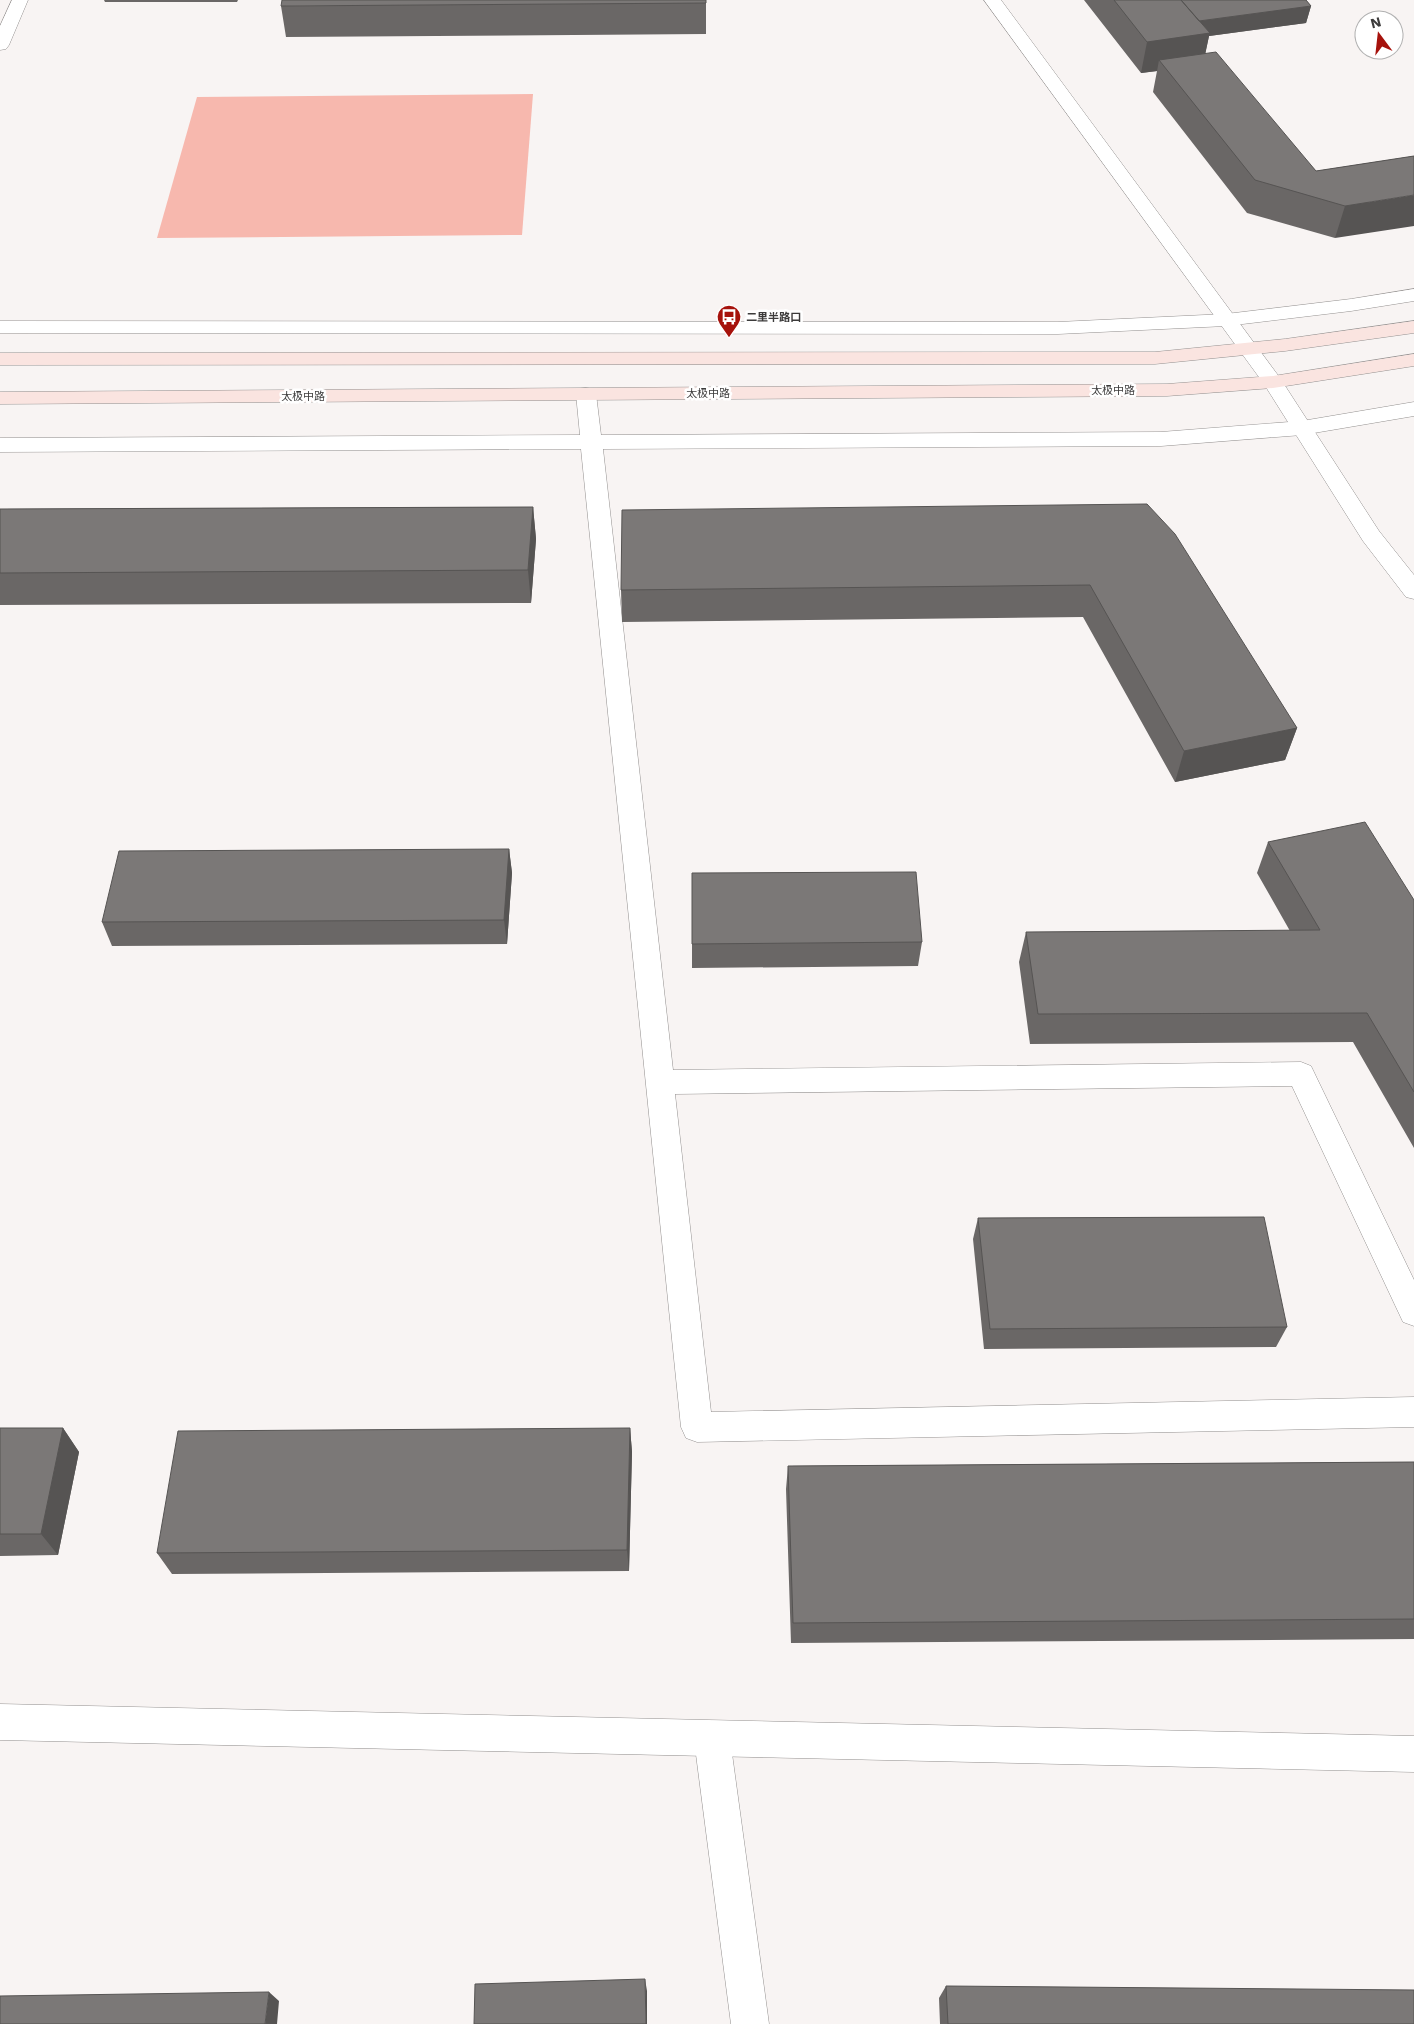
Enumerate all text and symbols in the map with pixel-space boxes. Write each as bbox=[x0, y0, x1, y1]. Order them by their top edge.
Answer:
north arrow bbox=[1354, 10, 1404, 60]
text: N bbox=[1369, 13, 1383, 32]
bus stop icon: 二里半路口 bbox=[716, 304, 742, 338]
place label: 二里半路口 bbox=[746, 311, 801, 324]
street label: 太极中路 bbox=[1091, 384, 1135, 397]
street label: 太极中路 bbox=[686, 387, 730, 400]
street label: 太极中路 bbox=[281, 390, 325, 403]

